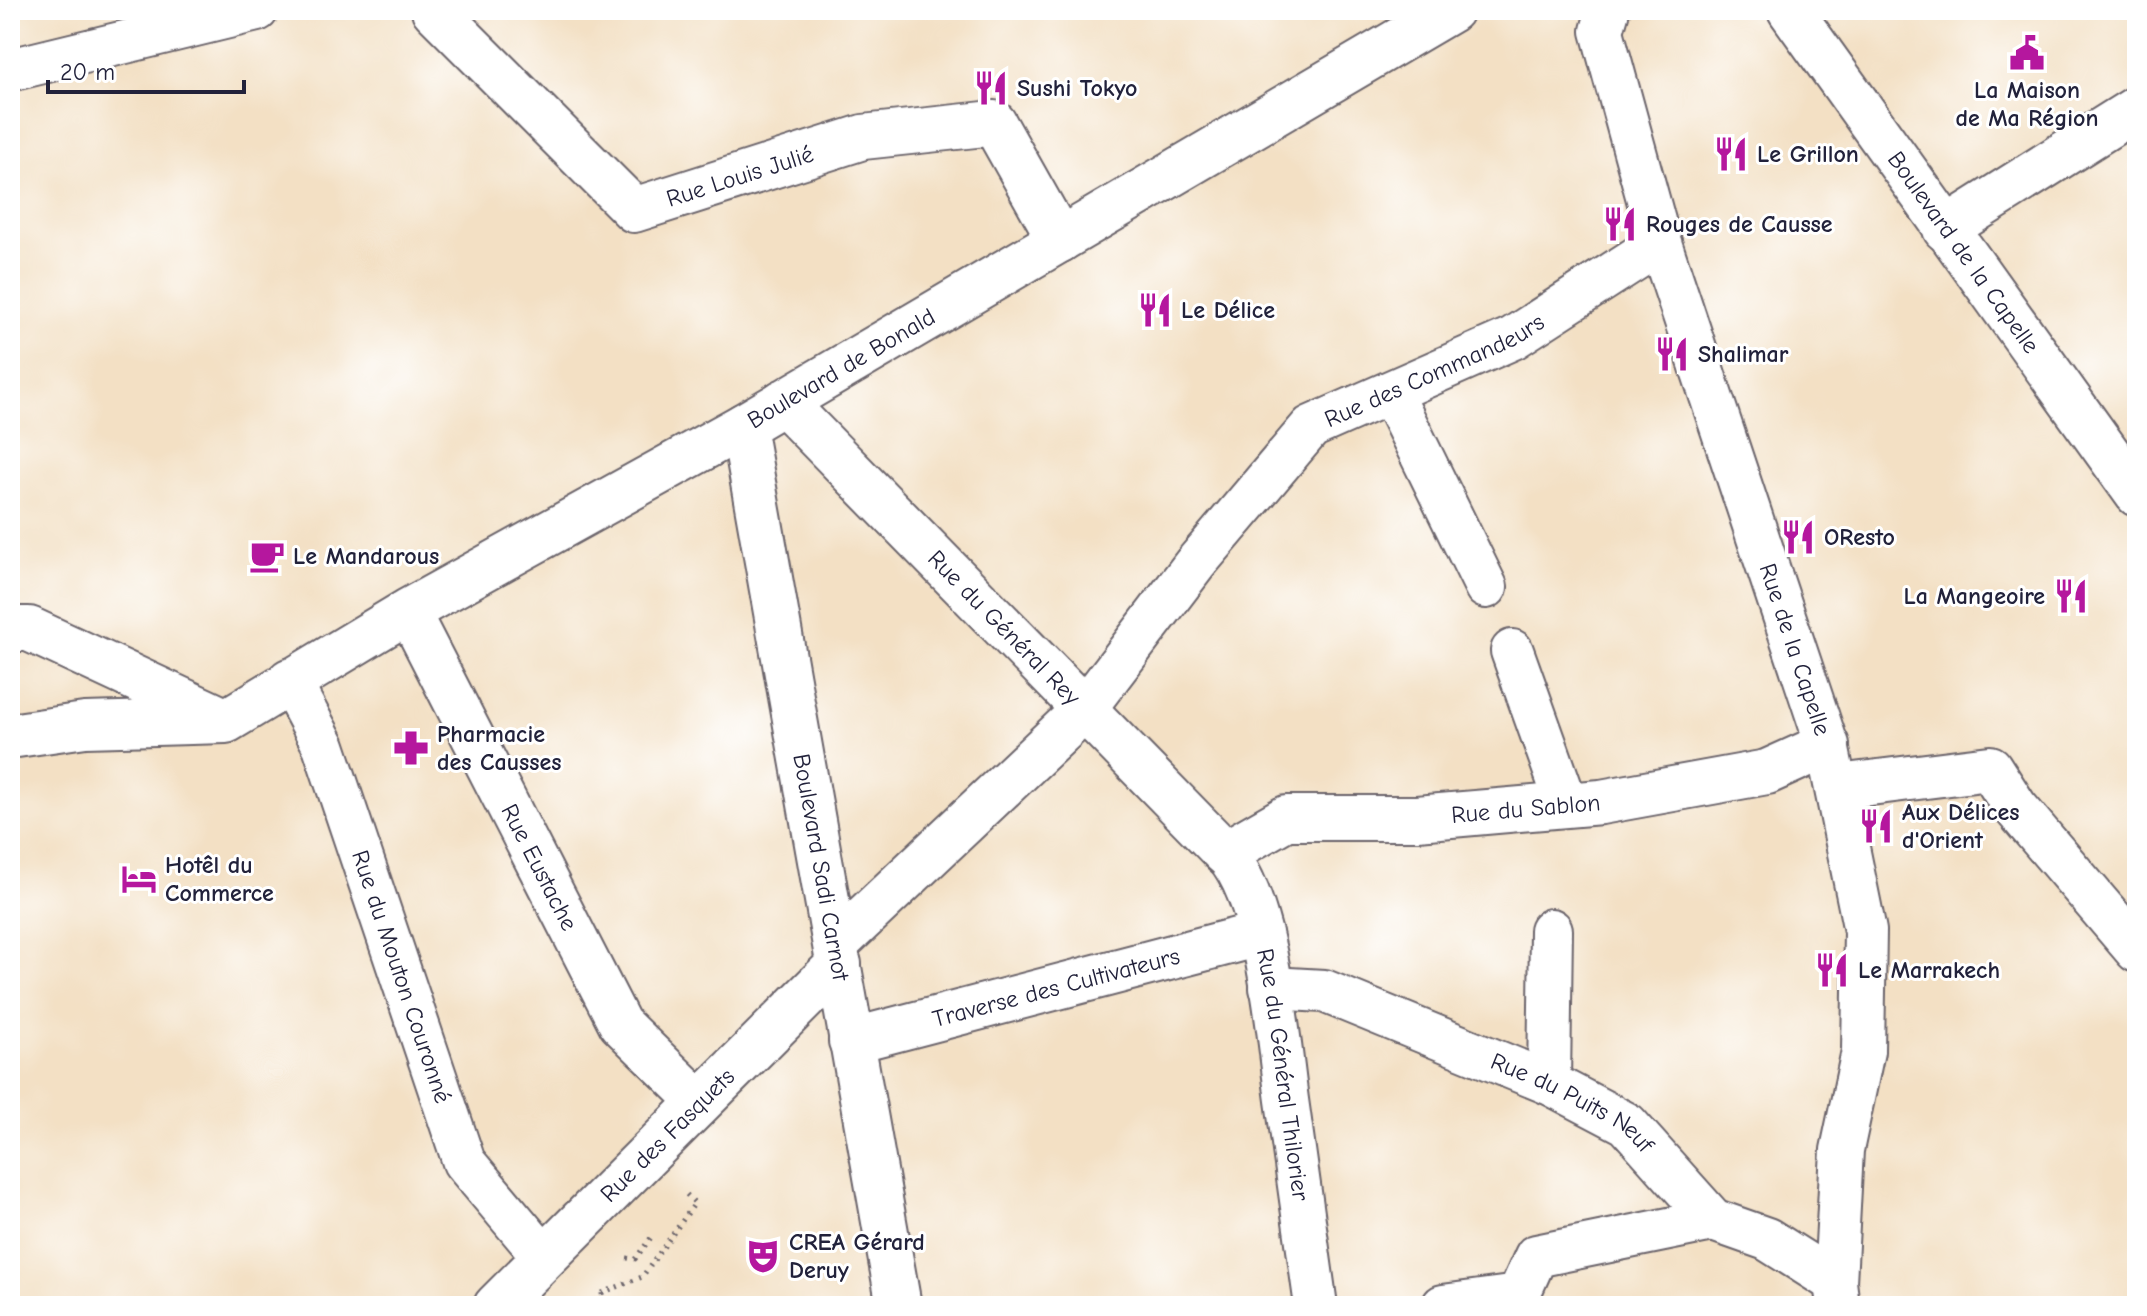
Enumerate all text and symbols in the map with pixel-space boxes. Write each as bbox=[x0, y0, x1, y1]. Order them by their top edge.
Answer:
public building icon: La Maison de Ma Région bbox=[2008, 34, 2046, 72]
scale bar bbox=[48, 44, 244, 94]
text: 20 m bbox=[60, 58, 115, 86]
restaurant icon: Sushi Tokyo bbox=[972, 69, 1010, 107]
place label: Sushi Tokyo bbox=[1017, 74, 1138, 102]
place label: La Maison de Ma Région bbox=[1955, 76, 2099, 132]
restaurant icon: Le Grillon bbox=[1712, 135, 1750, 173]
street label: Rue Louis Julié bbox=[663, 140, 817, 213]
place label: Le Grillon bbox=[1757, 140, 1859, 168]
street label: Boulevard de la Capelle bbox=[1882, 146, 2045, 359]
restaurant icon: Rouges de Causse bbox=[1601, 205, 1639, 243]
place label: Rouges de Causse bbox=[1646, 210, 1833, 238]
restaurant icon: Le Délice bbox=[1136, 291, 1174, 329]
place label: Le Délice bbox=[1181, 296, 1275, 324]
street label: Boulevard de Bonald bbox=[742, 302, 940, 434]
street label: Rue des Commandeurs bbox=[1320, 308, 1549, 433]
restaurant icon: Shalimar bbox=[1653, 335, 1691, 373]
place label: Shalimar bbox=[1698, 340, 1789, 368]
restaurant icon: OResto bbox=[1779, 518, 1817, 556]
place label: OResto bbox=[1824, 523, 1895, 551]
cafe icon: Le Mandarous bbox=[248, 537, 286, 575]
place label: Le Mandarous bbox=[293, 542, 439, 570]
street label: Rue du Général Rey bbox=[922, 544, 1086, 711]
street label: Rue de la Capelle bbox=[1754, 560, 1837, 739]
restaurant icon: La Mangeoire bbox=[2052, 577, 2090, 615]
place label: La Mangeoire bbox=[1903, 582, 2045, 610]
place label: Pharmacie des Causses bbox=[437, 720, 562, 776]
pharmacy icon: Pharmacie des Causses bbox=[392, 729, 430, 767]
street label: Boulevard Sadi Carnot bbox=[787, 752, 855, 984]
street label: Rue du Sablon bbox=[1450, 788, 1601, 829]
place label: Aux Délices d'Orient bbox=[1902, 798, 2019, 854]
street label: Rue Eustache bbox=[495, 799, 584, 935]
restaurant icon: Aux Délices d'Orient bbox=[1857, 807, 1895, 845]
street label: Rue du Mouton Couronné bbox=[346, 846, 457, 1107]
place label: Hotêl du Commerce bbox=[165, 851, 274, 907]
hotel icon: Hotêl du Commerce bbox=[120, 860, 158, 898]
street label: Traverse des Cultivateurs bbox=[929, 942, 1183, 1033]
street label: Rue du Général Thilorier bbox=[1251, 946, 1315, 1203]
restaurant icon: Le Marrakech bbox=[1813, 951, 1851, 989]
place label: Le Marrakech bbox=[1858, 956, 2000, 984]
street label: Rue du Puits Neuf bbox=[1487, 1047, 1660, 1159]
street label: Rue des Fasquets bbox=[595, 1062, 740, 1208]
place label: CREA Gérard Deruy bbox=[789, 1228, 925, 1284]
theatre icon: CREA Gérard Deruy bbox=[744, 1237, 782, 1275]

